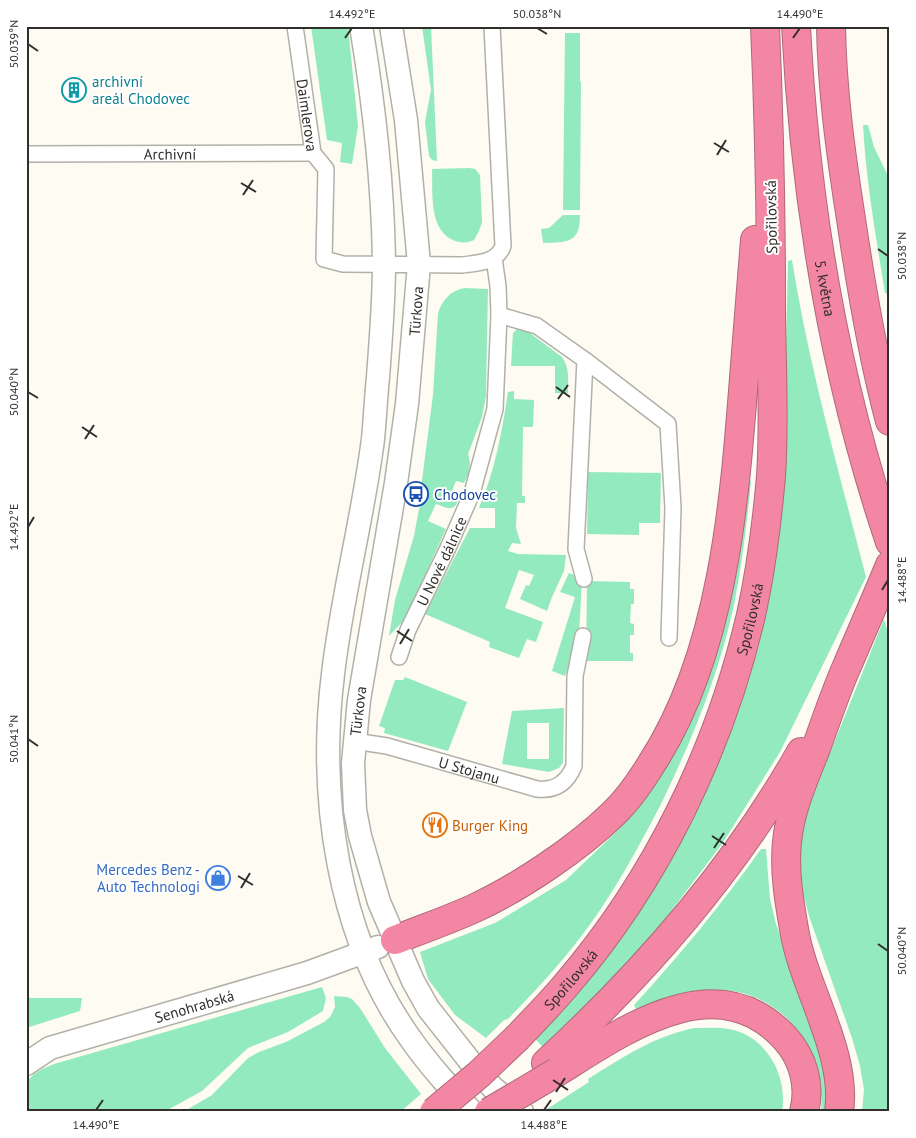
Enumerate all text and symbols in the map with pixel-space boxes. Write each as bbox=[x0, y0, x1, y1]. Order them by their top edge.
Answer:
text: 14.492°E bbox=[329, 6, 375, 21]
text: 50.038°N bbox=[513, 6, 561, 21]
text: 14.490°E bbox=[777, 6, 823, 21]
text: 50.039°N bbox=[6, 20, 21, 68]
place label: archivní areál Chodovec bbox=[92, 72, 190, 108]
building icon: archivní areál Chodovec bbox=[61, 77, 87, 103]
street label: Daimlerova bbox=[293, 78, 322, 153]
street label: Archivní bbox=[144, 144, 196, 163]
street label: Spořilovská bbox=[761, 180, 781, 254]
text: 50.038°N bbox=[894, 232, 909, 280]
street label: 5. května bbox=[811, 259, 840, 318]
street label: Türkova bbox=[405, 285, 427, 337]
text: 50.040°N bbox=[6, 368, 21, 416]
bus stop icon: Chodovec bbox=[403, 481, 429, 507]
place label: Chodovec bbox=[434, 485, 496, 504]
text: 14.492°E bbox=[6, 504, 21, 550]
street label: U Nové dálnice bbox=[412, 513, 470, 609]
text: 14.488°E bbox=[894, 557, 909, 603]
street label: Spořilovská bbox=[732, 581, 767, 657]
street label: Türkova bbox=[346, 685, 370, 737]
text: 50.041°N bbox=[6, 715, 21, 763]
street label: U Stojanu bbox=[437, 752, 502, 787]
restaurant icon: Burger King bbox=[422, 812, 448, 838]
place label: Burger King bbox=[452, 816, 528, 835]
place label: Mercedes Benz - Auto Technologi bbox=[96, 860, 200, 896]
shop icon: Mercedes Benz - Auto Technologi bbox=[205, 865, 231, 891]
text: 50.040°N bbox=[894, 927, 909, 975]
street label: Spořilovská bbox=[539, 945, 601, 1014]
street label: Senohrabská bbox=[152, 985, 236, 1027]
text: 14.490°E bbox=[73, 1117, 119, 1132]
text: 14.488°E bbox=[521, 1117, 567, 1132]

